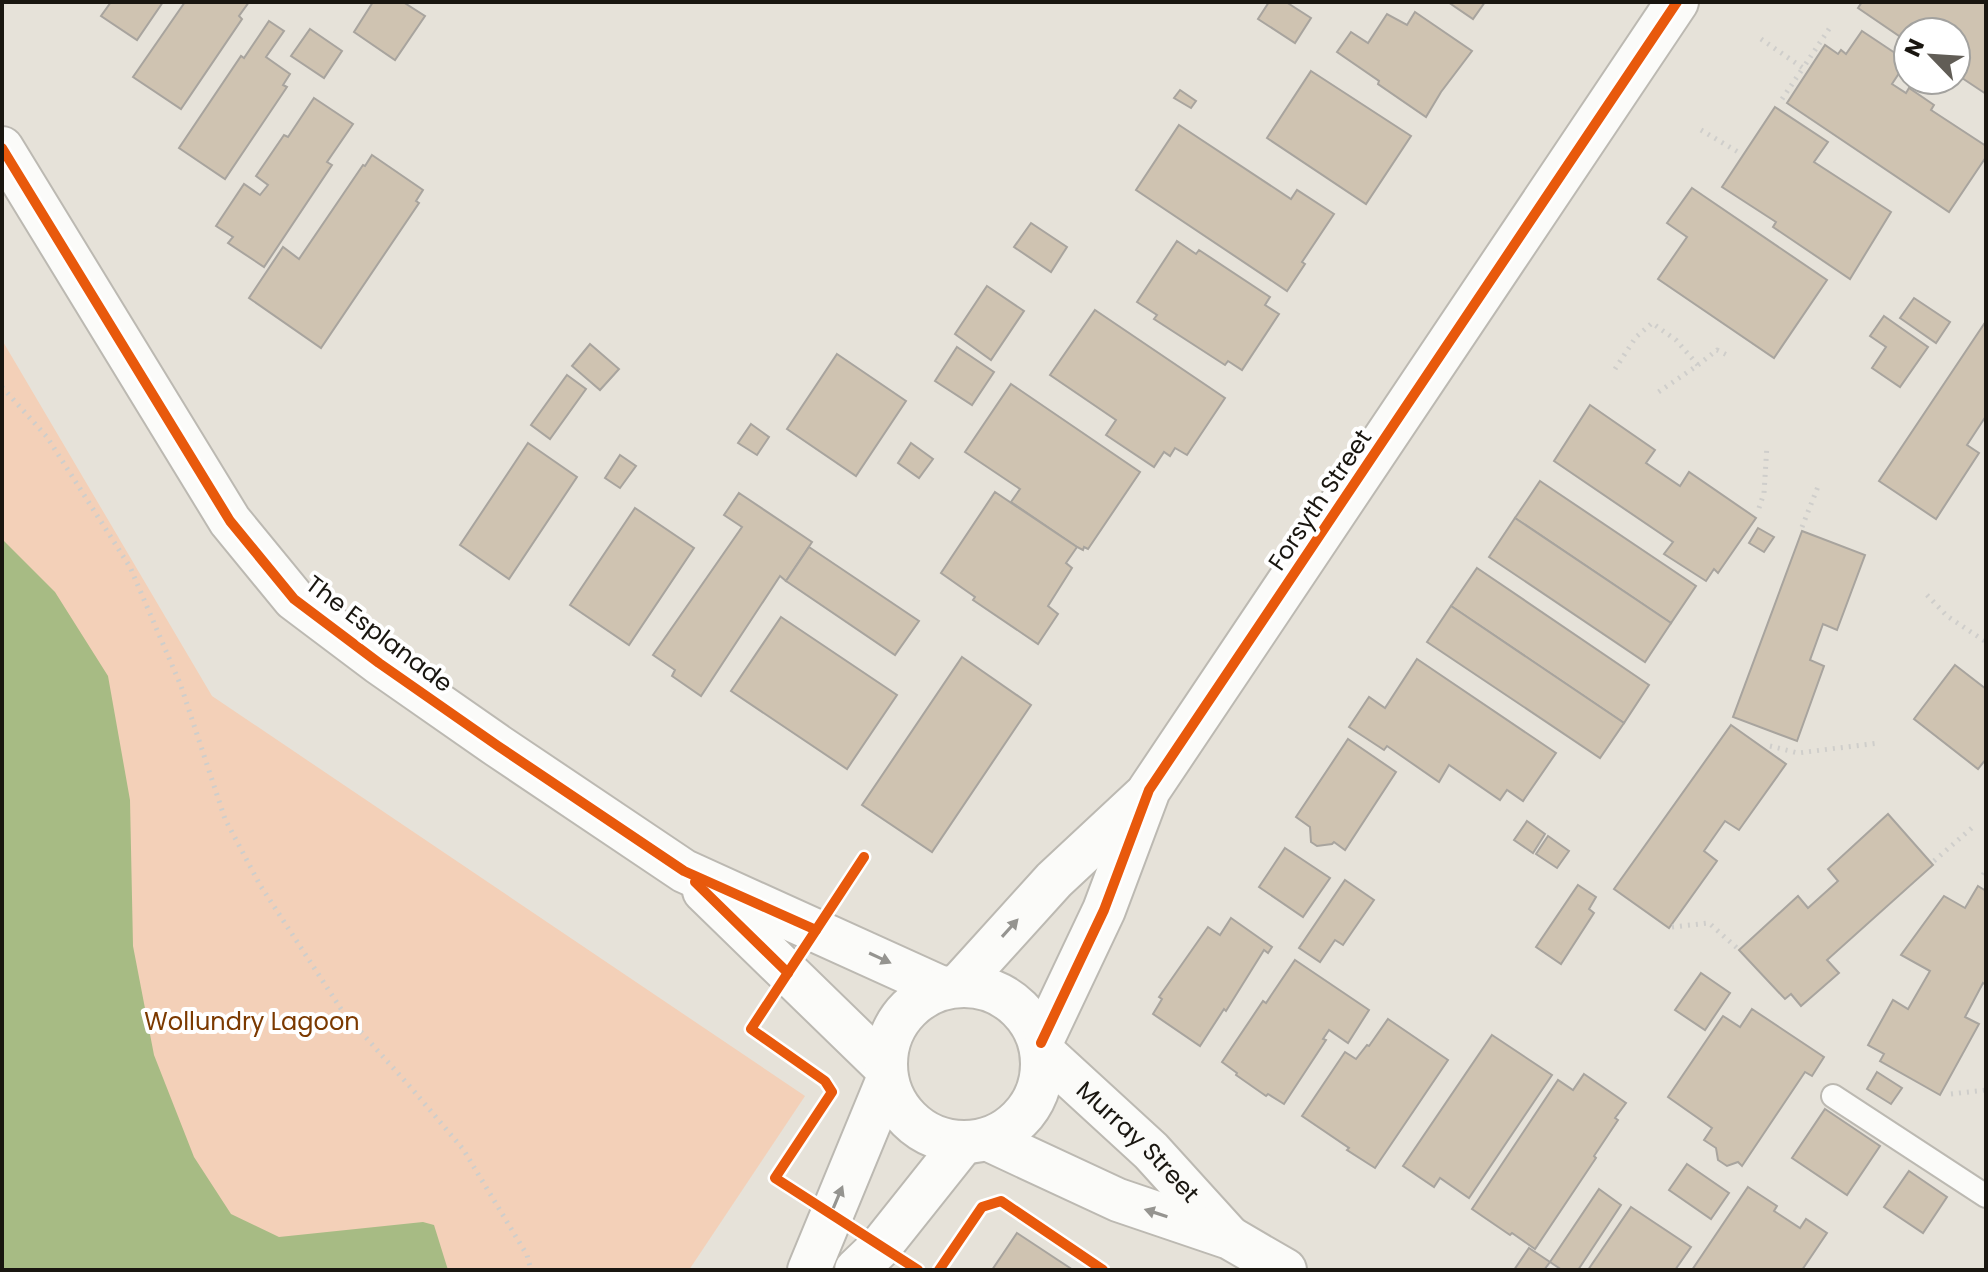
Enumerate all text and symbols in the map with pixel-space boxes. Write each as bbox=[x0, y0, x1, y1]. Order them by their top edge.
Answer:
north arrow bbox=[1892, 16, 1972, 96]
text: N bbox=[1897, 34, 1932, 62]
street label: Forsyth Street bbox=[1260, 423, 1379, 577]
street label: The Esplanade bbox=[299, 568, 459, 700]
one-way arrow bbox=[1001, 919, 1019, 938]
one-way arrow bbox=[868, 952, 891, 965]
park label: Wollundry Lagoon bbox=[144, 1005, 360, 1038]
street label: Murray Street bbox=[1069, 1073, 1207, 1209]
one-way arrow bbox=[831, 1186, 844, 1209]
one-way arrow bbox=[1143, 1206, 1167, 1218]

